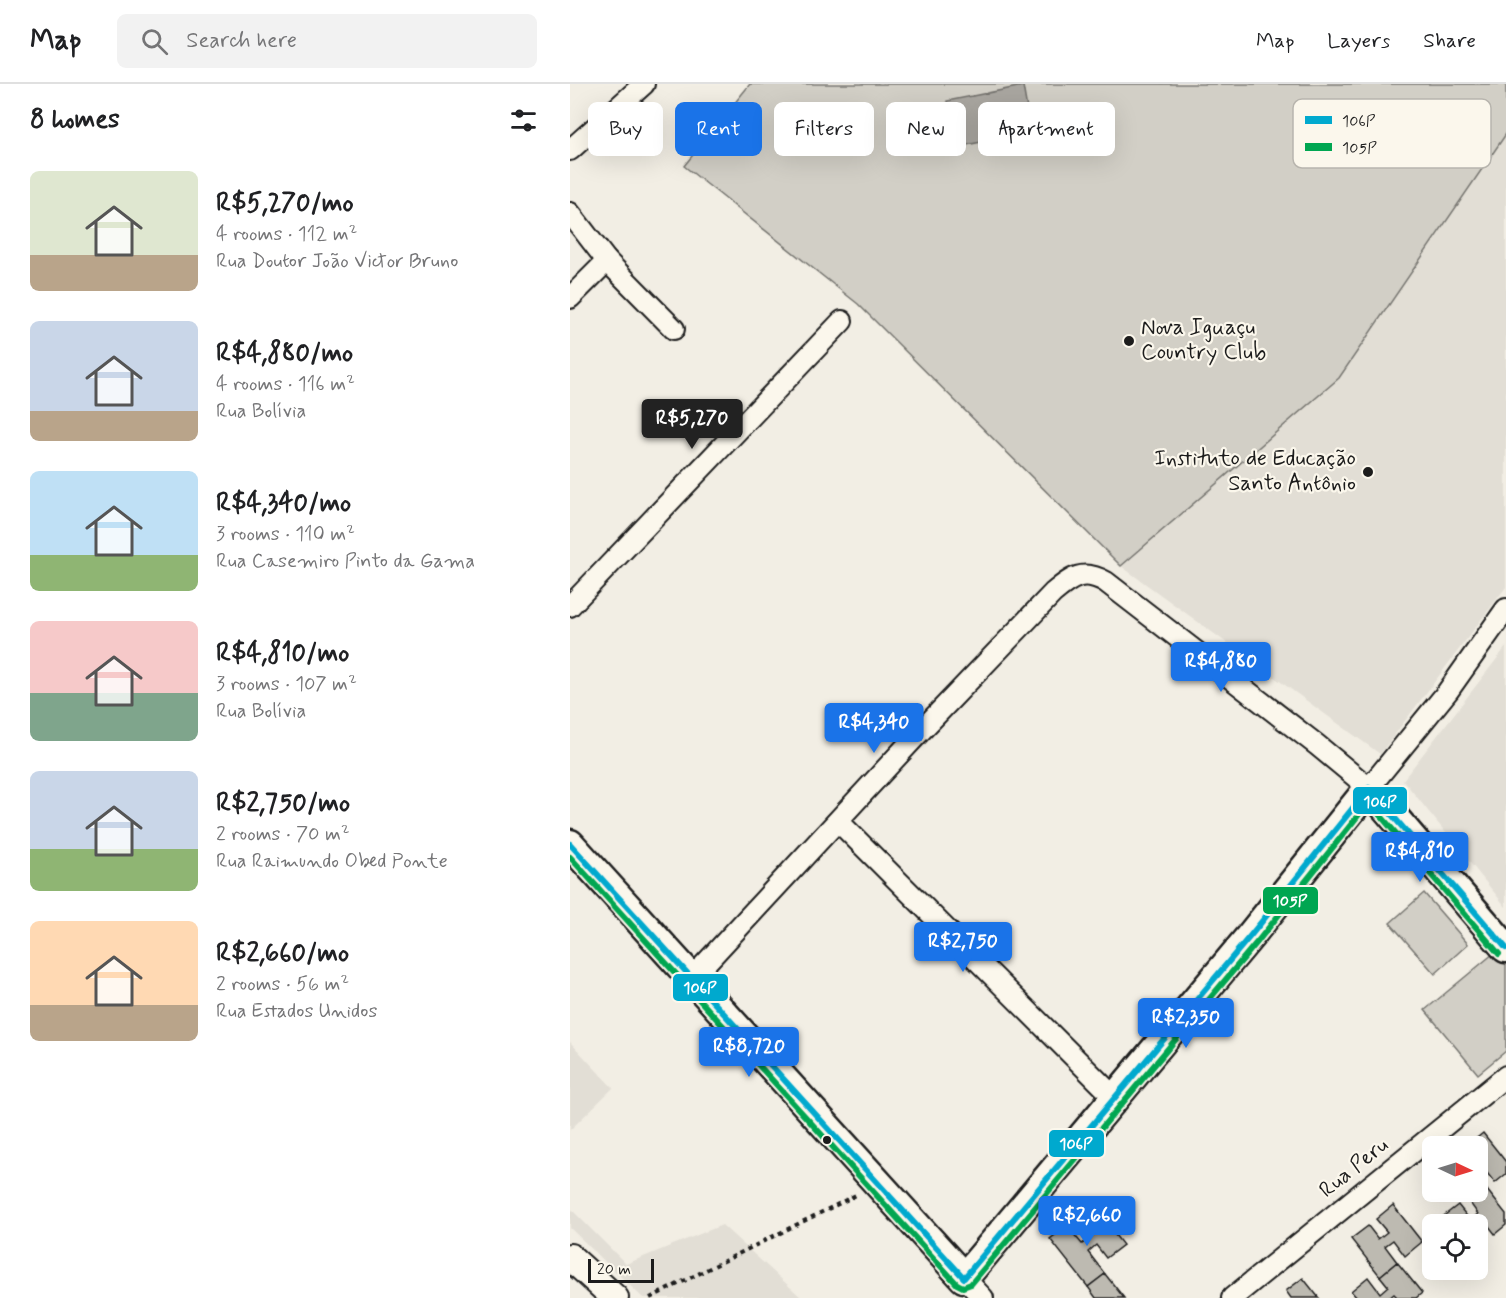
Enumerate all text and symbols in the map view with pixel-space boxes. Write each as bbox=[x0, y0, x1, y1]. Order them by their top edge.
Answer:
search box bbox=[117, 14, 537, 68]
text: Map bbox=[30, 23, 81, 60]
icon: search bbox=[138, 25, 171, 58]
text: Search here bbox=[186, 27, 297, 55]
text: Map bbox=[1256, 27, 1294, 55]
text: Layers bbox=[1327, 27, 1390, 55]
text: Share bbox=[1423, 27, 1476, 55]
legend bbox=[1293, 99, 1491, 168]
chip: Buy bbox=[588, 102, 663, 156]
chip: Rent bbox=[675, 102, 762, 156]
chip: Filters bbox=[774, 102, 874, 156]
chip: New bbox=[886, 102, 966, 156]
chip: Apartment bbox=[978, 102, 1115, 156]
text: 8 homes bbox=[30, 103, 120, 137]
icon: filters bbox=[507, 104, 540, 137]
text: 106P bbox=[1342, 111, 1376, 132]
text: 105P bbox=[1342, 138, 1377, 159]
text: R$5,270/mo bbox=[216, 187, 354, 221]
icon: home bbox=[78, 195, 150, 267]
text: 4 rooms · 112 m² bbox=[216, 221, 357, 248]
text: Rua Doutor João Victor Bruno bbox=[216, 248, 458, 275]
place label: Nova Iguaçu Country Club bbox=[1141, 314, 1266, 367]
marker: Nova Iguaçu Country Club bbox=[1122, 334, 1136, 348]
text: R$4,880/mo bbox=[216, 337, 353, 371]
icon: home bbox=[78, 345, 150, 417]
text: 4 rooms · 116 m² bbox=[216, 371, 355, 398]
text: Rua Bolívia bbox=[216, 398, 306, 425]
pin: R$5,270 bbox=[637, 399, 747, 450]
text: R$5,270 bbox=[656, 405, 728, 432]
place label: Instituto de Educação Santo Antônio bbox=[1154, 445, 1356, 498]
marker: Instituto de Educação Santo Antônio bbox=[1361, 465, 1375, 479]
text: R$4,340/mo bbox=[216, 487, 351, 521]
icon: home bbox=[78, 495, 150, 567]
text: 3 rooms · 110 m² bbox=[216, 521, 355, 548]
text: Rua Casemiro Pinto da Gama bbox=[216, 548, 475, 575]
text: R$4,810/mo bbox=[216, 637, 349, 671]
pin: R$4,880 bbox=[1166, 642, 1276, 693]
icon: home bbox=[78, 645, 150, 717]
text: R$4,880 bbox=[1185, 648, 1257, 675]
text: 3 rooms · 107 m² bbox=[216, 671, 357, 698]
text: Rua Bolívia bbox=[216, 698, 306, 725]
pin: R$4,340 bbox=[819, 703, 929, 754]
text: R$4,340 bbox=[839, 709, 909, 736]
line badge: 106P bbox=[1352, 786, 1408, 815]
text: R$2,750/mo bbox=[216, 787, 350, 821]
text: 106P bbox=[1363, 792, 1397, 813]
icon: home bbox=[78, 795, 150, 867]
text: 2 rooms · 70 m² bbox=[216, 821, 350, 848]
pin: R$4,810 bbox=[1365, 832, 1475, 883]
text: R$4,810 bbox=[1385, 838, 1455, 865]
text: Rua Raimundo Obed Ponte bbox=[216, 848, 448, 875]
line badge: 105P bbox=[1262, 886, 1319, 915]
text: 105P bbox=[1273, 891, 1308, 912]
pin: R$2,750 bbox=[908, 922, 1018, 973]
text: R$2,750 bbox=[928, 928, 998, 955]
text: R$2,660/mo bbox=[216, 937, 349, 971]
icon: home bbox=[78, 945, 150, 1017]
text: 2 rooms · 56 m² bbox=[216, 971, 349, 998]
line badge: 106P bbox=[672, 973, 729, 1002]
text: 106P bbox=[683, 978, 717, 999]
text: Rua Estados Unidos bbox=[216, 998, 377, 1025]
pin: R$2,350 bbox=[1131, 998, 1241, 1049]
text: R$2,350 bbox=[1152, 1004, 1220, 1031]
pin: R$8,720 bbox=[694, 1027, 804, 1078]
text: R$8,720 bbox=[713, 1033, 785, 1060]
line badge: 106P bbox=[1048, 1129, 1105, 1158]
street label: Rua Peru bbox=[1314, 1132, 1394, 1204]
unlabelled marker bbox=[821, 1134, 833, 1146]
text: 106P bbox=[1059, 1134, 1093, 1155]
north arrow bbox=[1422, 1136, 1488, 1202]
map controls bbox=[1422, 1136, 1488, 1280]
pin: R$2,660 bbox=[1032, 1196, 1142, 1247]
text: R$2,660 bbox=[1052, 1202, 1122, 1229]
button: locate bbox=[1422, 1214, 1488, 1280]
scale bar bbox=[588, 1256, 654, 1284]
text: 20 m bbox=[597, 1259, 631, 1280]

